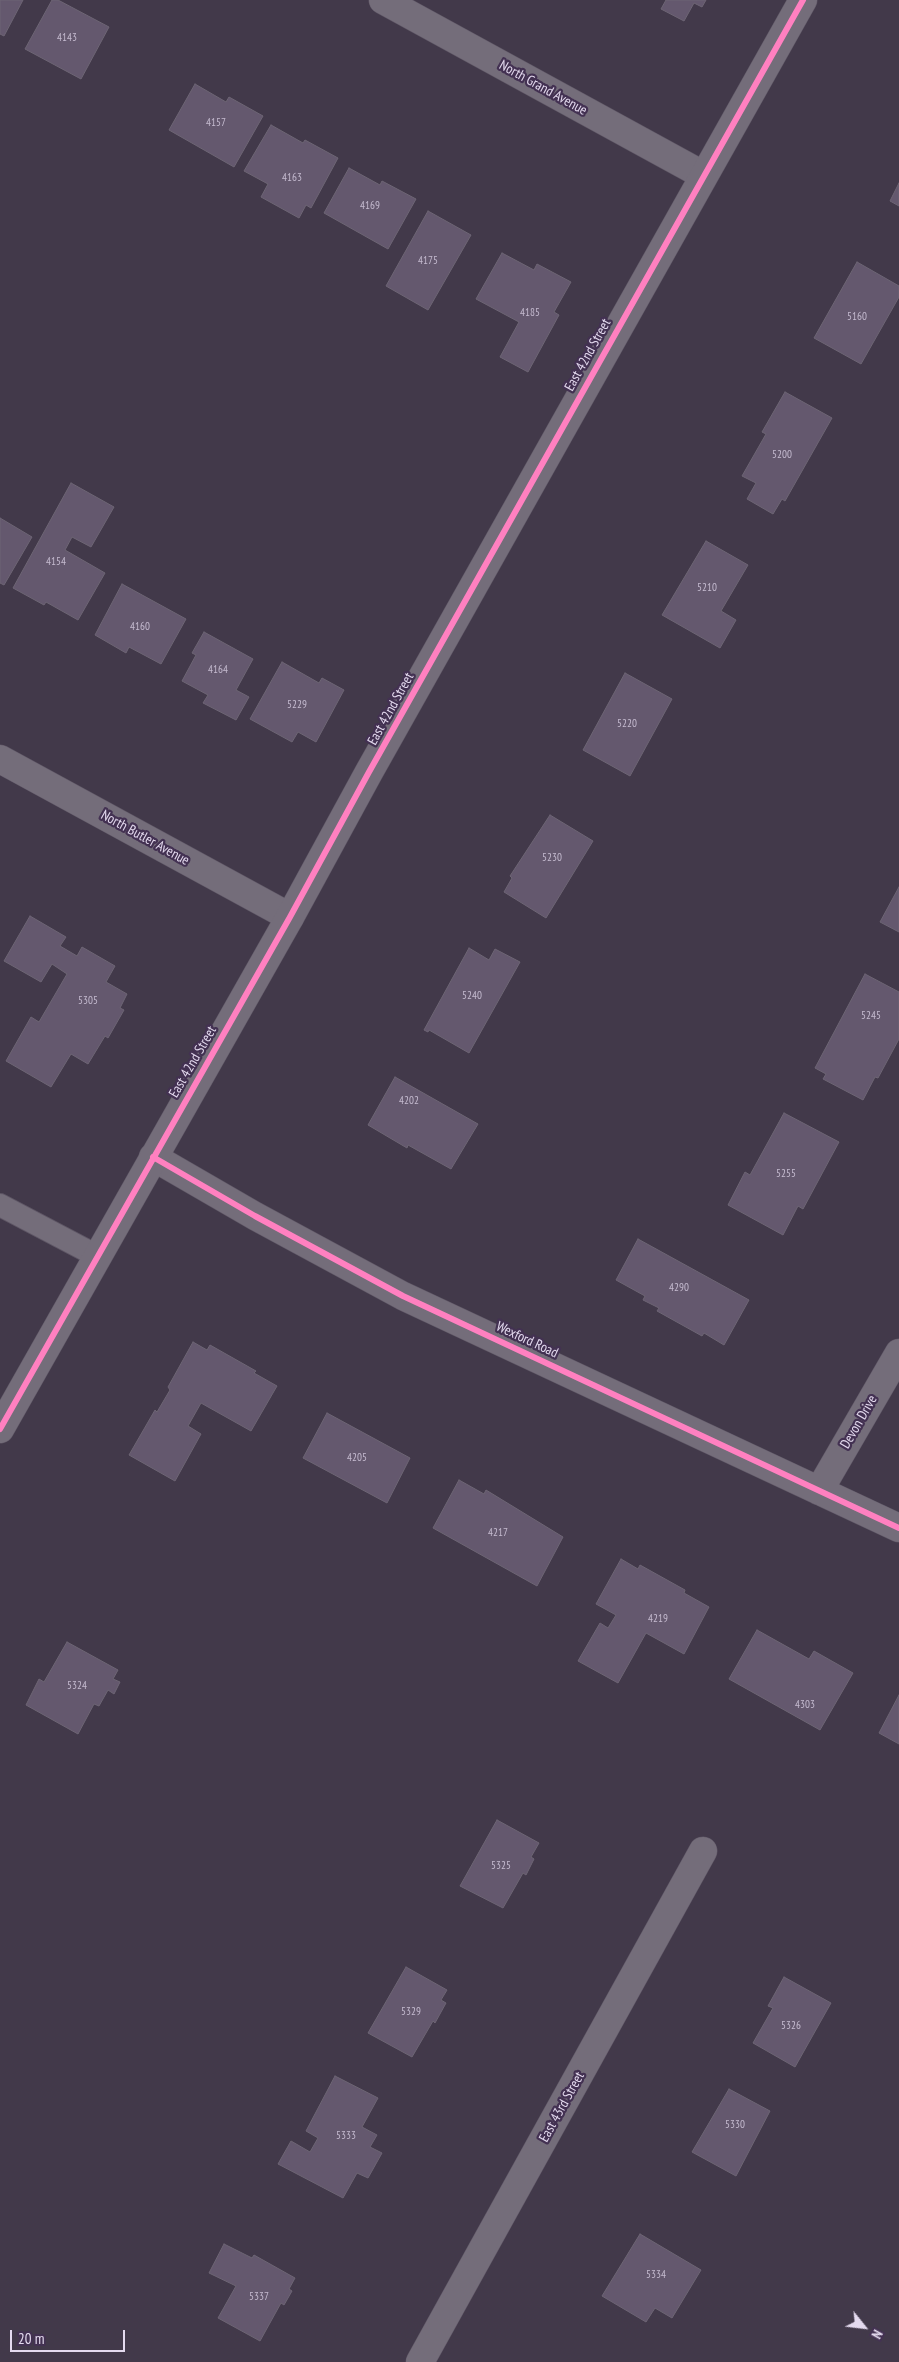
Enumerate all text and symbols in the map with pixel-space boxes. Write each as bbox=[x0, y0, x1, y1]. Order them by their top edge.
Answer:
house number: 4143 bbox=[57, 31, 77, 45]
street label: North Grand Avenue bbox=[496, 57, 590, 119]
house number: 4157 bbox=[206, 116, 226, 130]
house number: 4163 bbox=[282, 171, 302, 185]
house number: 4169 bbox=[360, 199, 380, 213]
house number: 4175 bbox=[418, 254, 438, 268]
house number: 4185 bbox=[520, 306, 540, 320]
house number: 5160 bbox=[847, 310, 867, 324]
street label: East 42nd Street bbox=[561, 316, 615, 394]
house number: 5200 bbox=[772, 448, 792, 462]
house number: 4154 bbox=[46, 555, 66, 569]
house number: 5210 bbox=[697, 581, 717, 595]
house number: 4160 bbox=[130, 620, 150, 634]
house number: 4164 bbox=[208, 663, 228, 677]
street label: East 42nd Street bbox=[364, 670, 418, 748]
house number: 5229 bbox=[287, 698, 307, 712]
house number: 5220 bbox=[617, 717, 637, 731]
street label: North Butler Avenue bbox=[98, 807, 192, 869]
house number: 5230 bbox=[542, 851, 562, 865]
house number: 5240 bbox=[462, 989, 482, 1003]
house number: 5305 bbox=[78, 994, 98, 1008]
house number: 5245 bbox=[861, 1009, 881, 1023]
street label: East 42nd Street bbox=[166, 1023, 220, 1101]
house number: 4202 bbox=[399, 1094, 419, 1108]
house number: 5255 bbox=[776, 1167, 796, 1181]
house number: 4290 bbox=[669, 1281, 689, 1295]
street label: Wexford Road bbox=[493, 1318, 561, 1362]
street label: Devon Drive bbox=[837, 1392, 881, 1452]
house number: 4205 bbox=[347, 1451, 367, 1465]
house number: 4217 bbox=[488, 1526, 508, 1540]
house number: 4219 bbox=[648, 1612, 668, 1626]
house number: 5324 bbox=[67, 1679, 87, 1693]
house number: 4303 bbox=[795, 1698, 815, 1712]
house number: 5325 bbox=[491, 1859, 511, 1873]
house number: 5329 bbox=[401, 2005, 421, 2019]
house number: 5326 bbox=[781, 2019, 801, 2033]
street label: East 43rd Street bbox=[536, 2069, 588, 2145]
house number: 5330 bbox=[725, 2118, 745, 2132]
house number: 5333 bbox=[336, 2129, 356, 2143]
house number: 5334 bbox=[646, 2268, 666, 2282]
house number: 5337 bbox=[249, 2290, 269, 2304]
north arrow bbox=[839, 2302, 889, 2352]
scale bar bbox=[12, 2320, 128, 2352]
text: N bbox=[867, 2327, 887, 2342]
text: 20 m bbox=[18, 2329, 44, 2348]

